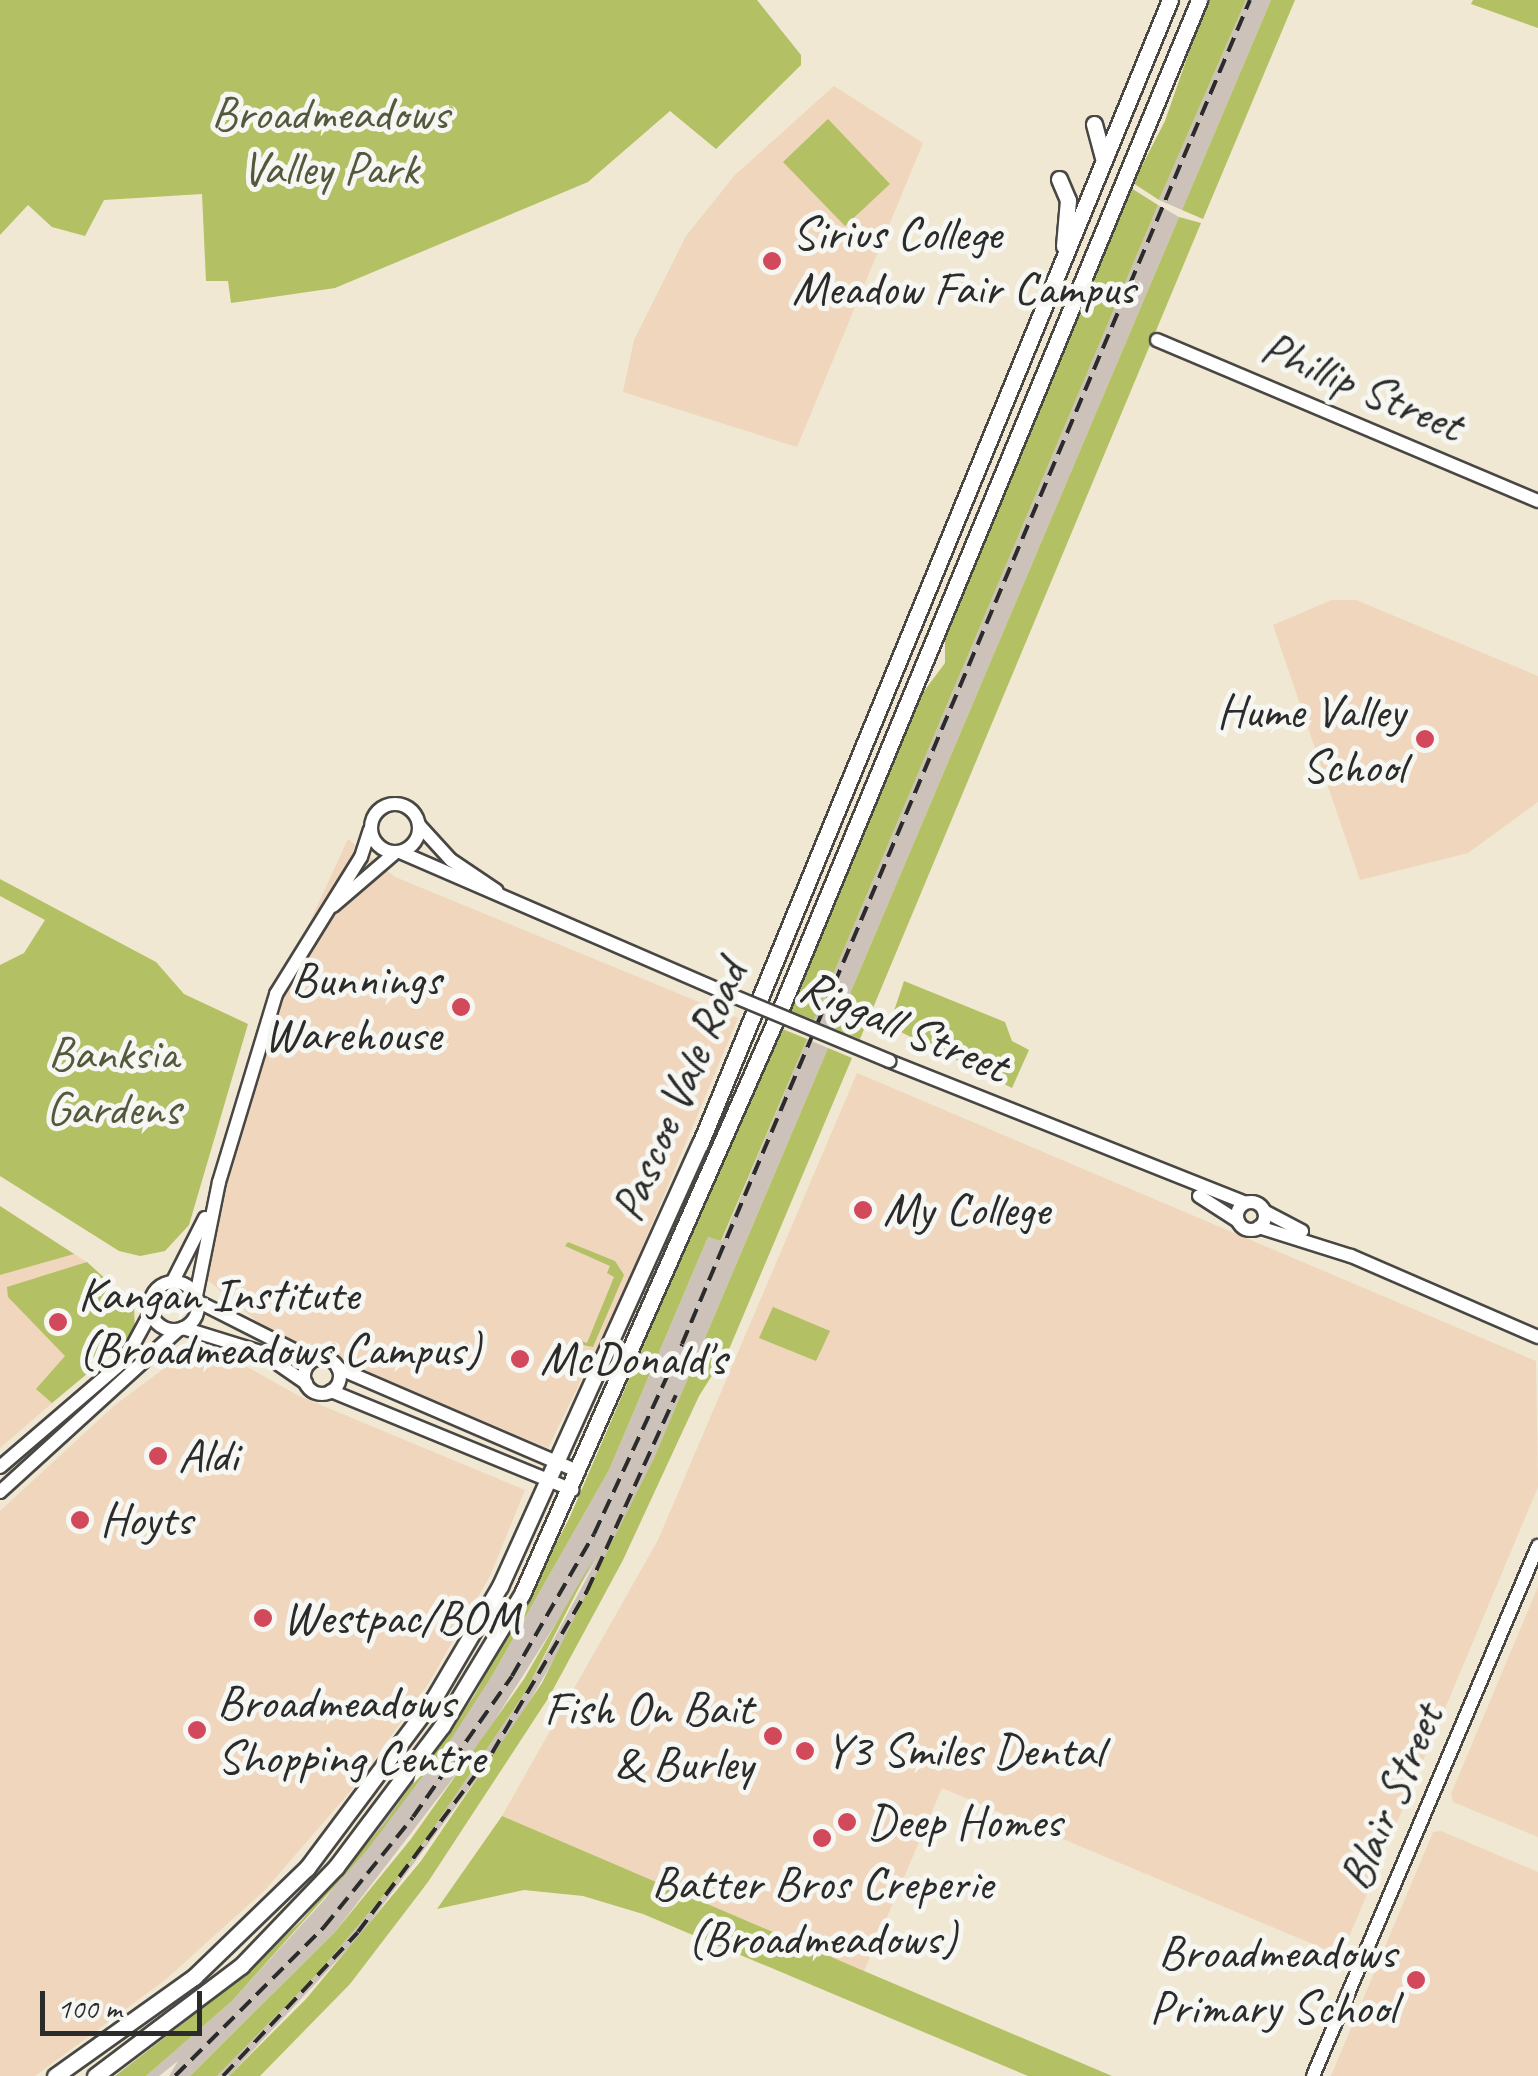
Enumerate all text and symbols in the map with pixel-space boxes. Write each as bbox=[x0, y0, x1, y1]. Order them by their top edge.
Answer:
park label: Broadmeadows Valley Park bbox=[211, 84, 449, 197]
place label: Sirius College Meadow Fair Campus bbox=[792, 204, 1136, 317]
marker: Sirius College Meadow Fair Campus bbox=[761, 250, 783, 272]
street label: Phillip Street bbox=[1252, 318, 1472, 454]
place label: Hume Valley School bbox=[1216, 682, 1405, 795]
marker: Hume Valley School bbox=[1414, 728, 1436, 750]
place label: Bunnings Warehouse bbox=[264, 950, 441, 1063]
street label: Pascoe Vale Road bbox=[598, 952, 760, 1230]
street label: Riggall Street bbox=[791, 956, 1017, 1096]
marker: Bunnings Warehouse bbox=[450, 996, 472, 1018]
park label: Banksia Gardens bbox=[46, 1024, 180, 1137]
place label: My College bbox=[883, 1181, 1049, 1239]
marker: My College bbox=[852, 1199, 874, 1221]
place label: Kangan Institute (Broadmeadows Campus) bbox=[78, 1265, 482, 1378]
marker: Kangan Institute (Broadmeadows Campus) bbox=[47, 1311, 69, 1333]
place label: McDonald's bbox=[540, 1330, 726, 1388]
marker: McDonald's bbox=[509, 1348, 531, 1370]
place label: Aldi bbox=[178, 1427, 238, 1485]
marker: Aldi bbox=[147, 1445, 169, 1467]
place label: Hoyts bbox=[100, 1491, 192, 1549]
marker: Hoyts bbox=[69, 1509, 91, 1531]
place label: Westpac/BOM bbox=[283, 1589, 519, 1647]
marker: Westpac/BOM bbox=[252, 1607, 274, 1629]
place label: Broadmeadows Shopping Centre bbox=[217, 1673, 485, 1786]
place label: Fish On Bait & Burley bbox=[544, 1679, 753, 1792]
street label: Blair Street bbox=[1326, 1695, 1456, 1899]
marker: Broadmeadows Shopping Centre bbox=[186, 1719, 208, 1741]
place label: Y3 Smiles Dental bbox=[825, 1722, 1102, 1780]
marker: Fish On Bait & Burley bbox=[762, 1725, 784, 1747]
marker: Y3 Smiles Dental bbox=[794, 1740, 816, 1762]
place label: Deep Homes bbox=[867, 1793, 1059, 1851]
marker: Deep Homes bbox=[836, 1811, 858, 1833]
marker: Batter Bros Creperie (Broadmeadows) bbox=[811, 1827, 833, 1849]
place label: Batter Bros Creperie (Broadmeadows) bbox=[652, 1854, 992, 1967]
place label: Broadmeadows Primary School bbox=[1150, 1923, 1396, 2036]
marker: Broadmeadows Primary School bbox=[1405, 1969, 1427, 1991]
scale bar bbox=[45, 1971, 208, 2033]
text: 100 m bbox=[57, 1989, 122, 2027]

